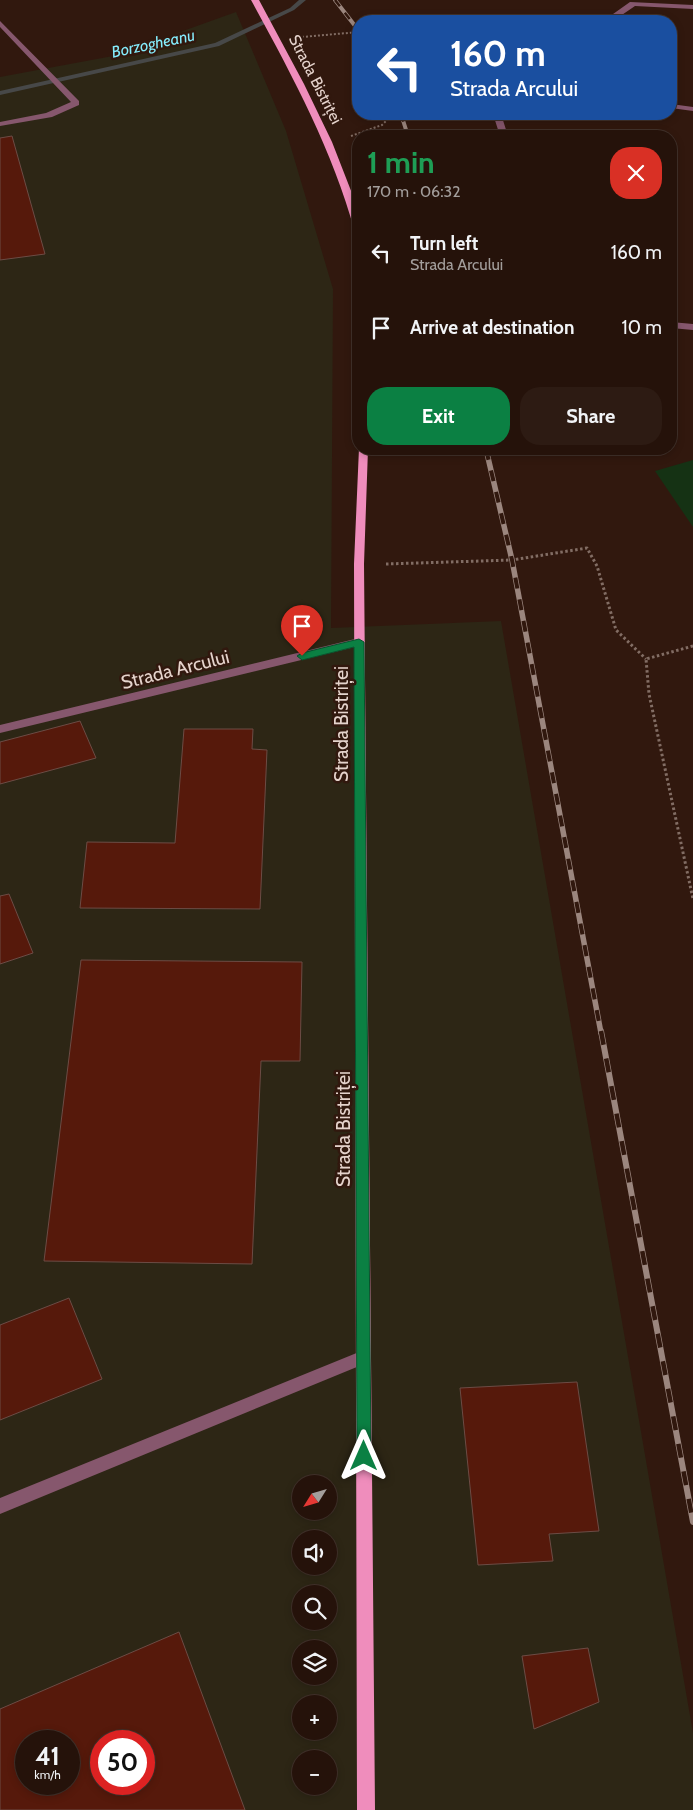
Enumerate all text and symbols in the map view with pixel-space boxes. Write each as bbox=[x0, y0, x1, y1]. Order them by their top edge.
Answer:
water label: Borzogheanu bbox=[110, 25, 197, 62]
street label: Strada Bistriței bbox=[284, 31, 346, 127]
text: 160 m bbox=[450, 32, 546, 75]
icon: left bbox=[367, 35, 432, 100]
text: Strada Arcului bbox=[450, 75, 578, 102]
text: 1 min bbox=[367, 144, 435, 181]
button: close bbox=[610, 147, 662, 199]
text: 170 m · 06:32 bbox=[367, 182, 461, 201]
text: Turn left bbox=[410, 232, 478, 255]
icon: left bbox=[367, 239, 395, 267]
text: 160 m bbox=[611, 241, 662, 264]
text: Strada Arcului bbox=[410, 255, 503, 274]
icon: arrive bbox=[367, 314, 395, 342]
text: Arrive at destination bbox=[410, 316, 574, 339]
text: 10 m bbox=[622, 316, 662, 339]
button: Exit bbox=[367, 387, 510, 445]
button: Share bbox=[520, 387, 662, 445]
pin bbox=[281, 605, 323, 656]
icon: arrive bbox=[288, 612, 316, 640]
street label: Strada Arcului bbox=[119, 645, 232, 694]
street label: Strada Bistriței bbox=[330, 666, 354, 782]
street label: Strada Bistriței bbox=[332, 1071, 356, 1187]
position arrow bbox=[337, 1429, 389, 1481]
north arrow bbox=[292, 1475, 338, 1520]
map controls bbox=[292, 1475, 337, 1795]
button: sound bbox=[292, 1530, 337, 1575]
button: search bbox=[292, 1585, 337, 1630]
button: layers bbox=[292, 1640, 337, 1685]
button: + bbox=[292, 1695, 337, 1740]
speed limit sign: 50 bbox=[90, 1730, 155, 1795]
text: 41 bbox=[35, 1741, 60, 1771]
button: − bbox=[292, 1750, 337, 1795]
text: km/h bbox=[34, 1767, 61, 1782]

